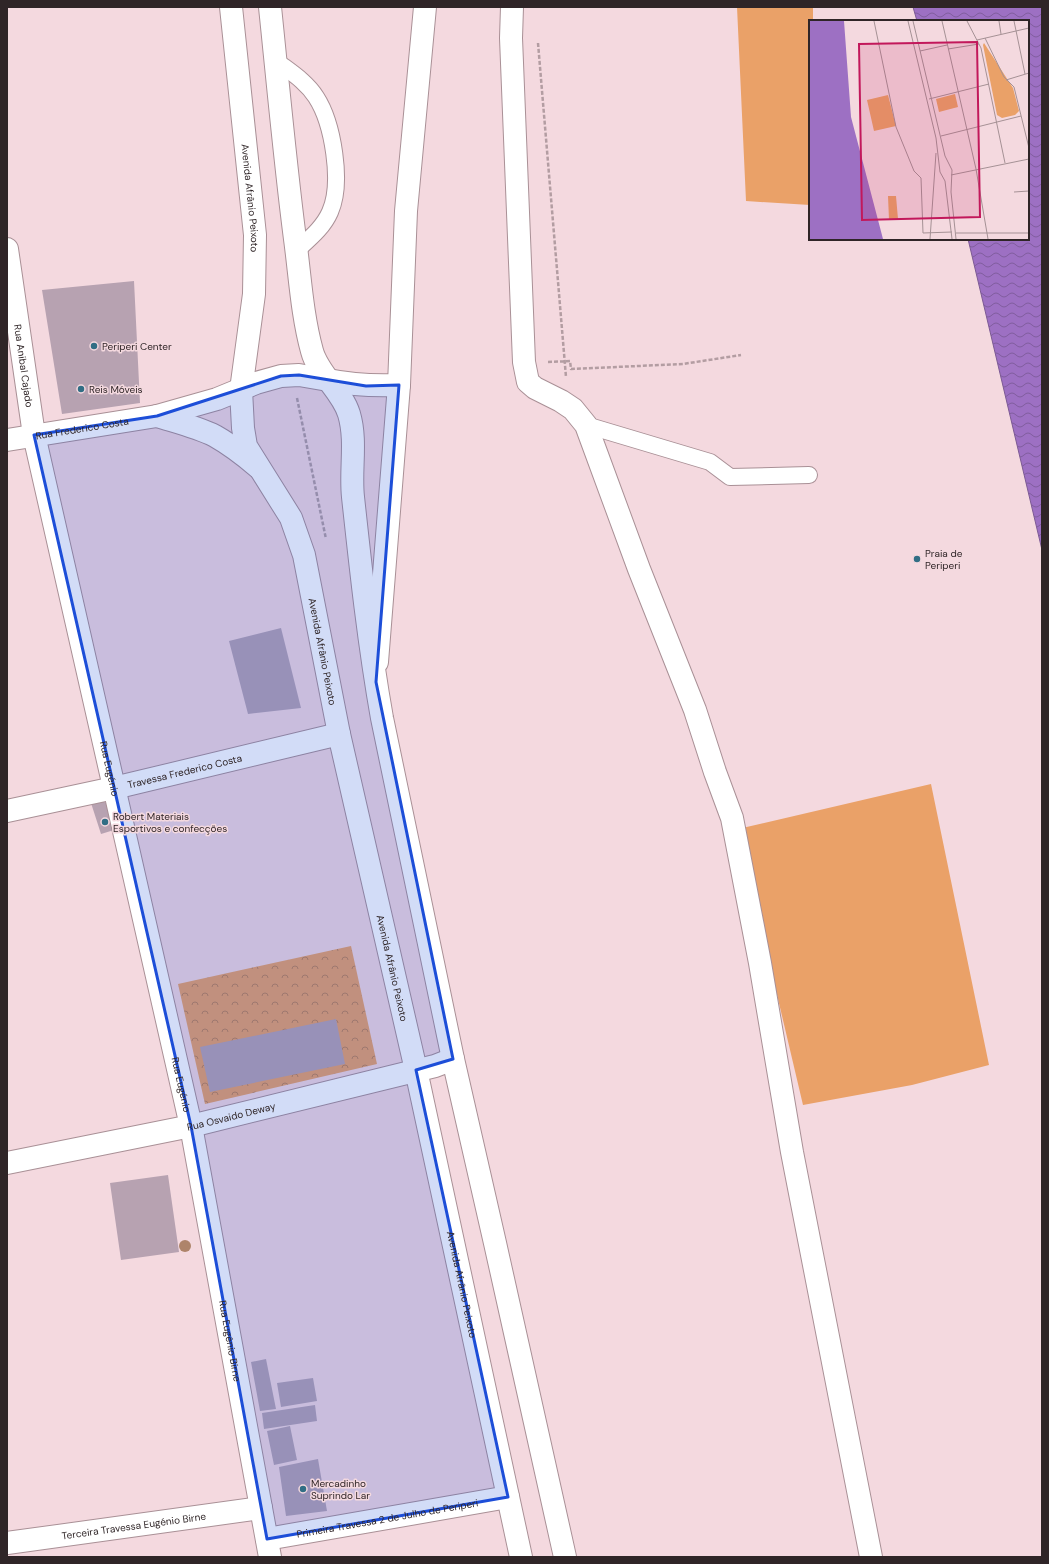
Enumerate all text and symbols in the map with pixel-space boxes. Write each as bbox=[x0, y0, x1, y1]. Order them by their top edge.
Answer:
inset map bbox=[809, 20, 1029, 240]
street label: Avenida Afrânio Peixoto bbox=[238, 143, 261, 252]
street label: Rua Anibal Cajado bbox=[11, 323, 36, 408]
place label: Periperi Center bbox=[102, 340, 172, 353]
marker: Periperi Center bbox=[89, 341, 99, 351]
place label: Reis Móveis bbox=[89, 383, 143, 396]
marker: Reis Móveis bbox=[76, 384, 86, 394]
street label: Rua Frederico Costa bbox=[35, 415, 130, 442]
place label: Praia de Periperi bbox=[925, 547, 963, 572]
marker: Praia de Periperi bbox=[912, 554, 922, 564]
street label: Avenida Afrânio Peixoto bbox=[306, 597, 339, 707]
street label: Rua Eugénio bbox=[97, 740, 122, 798]
street label: Travessa Frederico Costa bbox=[126, 752, 243, 792]
place label: Robert Materiais Esportivos e confecções bbox=[113, 810, 227, 835]
marker: Robert Materiais Esportivos e confecções bbox=[100, 817, 110, 827]
street label: Avenida Afrânio Peixoto bbox=[374, 913, 411, 1023]
street label: Rua Eugénio bbox=[168, 1056, 194, 1114]
street label: Rua Osvaido Deway bbox=[186, 1099, 277, 1134]
street label: Avenida Afrânio Peixoto bbox=[444, 1230, 480, 1339]
street label: Rua Eugênio Birne bbox=[216, 1299, 244, 1383]
place label: Mercadinho Suprindo Lar bbox=[311, 1477, 370, 1502]
marker: Mercadinho Suprindo Lar bbox=[298, 1484, 308, 1494]
street label: Primeira Travessa 2 de Julho de Periperi bbox=[295, 1496, 479, 1541]
street label: Terceira Travessa Eugénio Birne bbox=[61, 1510, 207, 1542]

